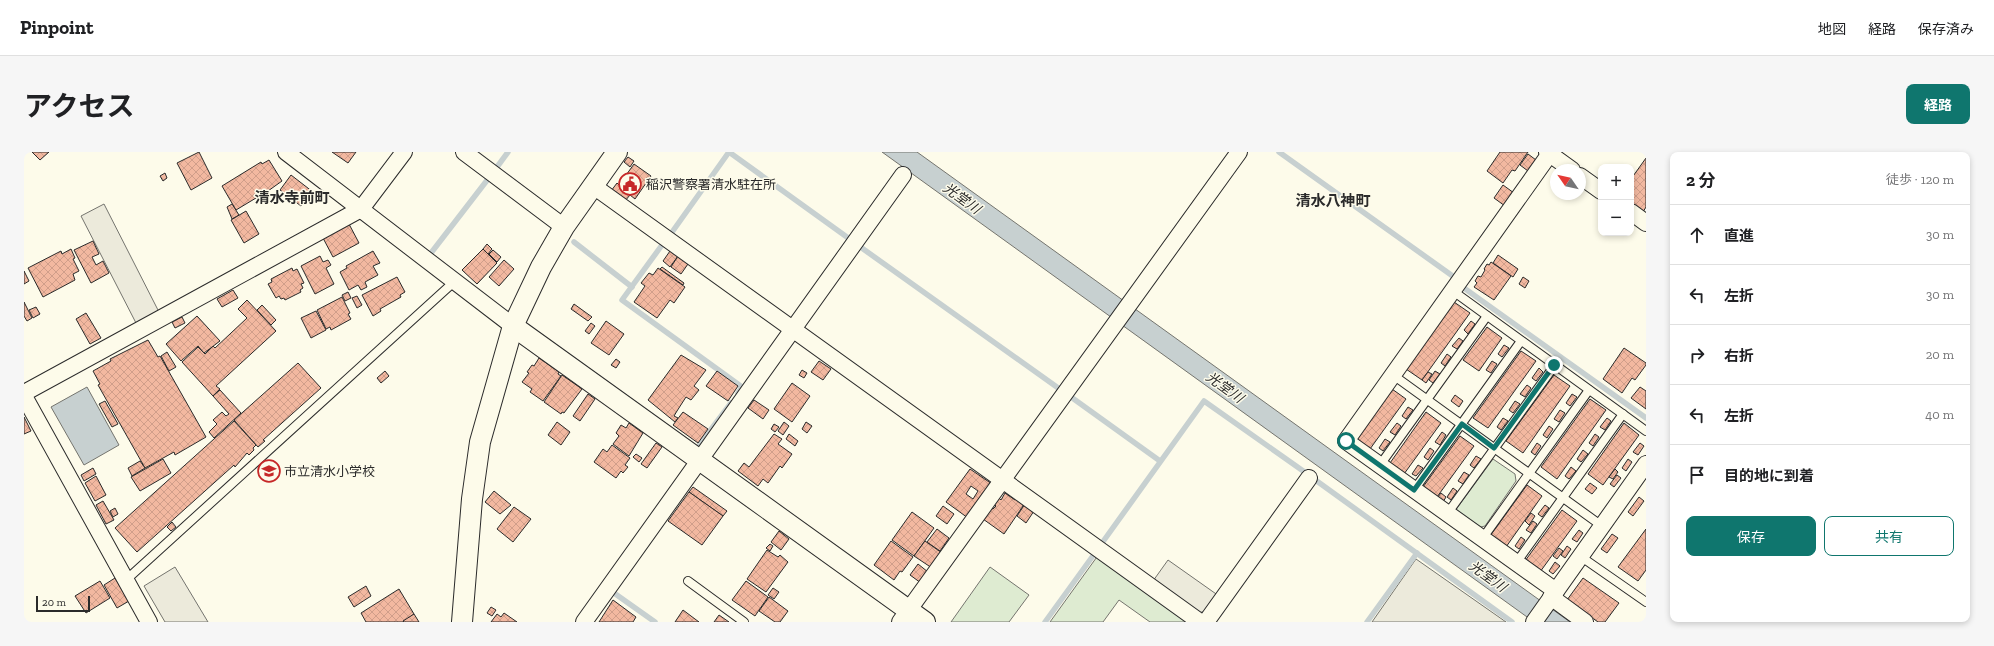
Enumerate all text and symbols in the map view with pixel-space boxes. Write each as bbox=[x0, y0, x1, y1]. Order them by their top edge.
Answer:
text: Pinpoint bbox=[20, 16, 94, 39]
text: 地図 bbox=[1818, 21, 1846, 38]
text: 経路 bbox=[1868, 21, 1896, 38]
text: 保存済み bbox=[1918, 21, 1974, 38]
button: 経路 bbox=[1906, 84, 1970, 124]
text: アクセス bbox=[24, 90, 135, 123]
north arrow bbox=[1550, 164, 1586, 200]
map controls bbox=[1598, 164, 1634, 236]
button: + bbox=[1598, 164, 1634, 200]
text: 2 分 bbox=[1686, 170, 1715, 190]
public building icon: 稲沢警察署清水駐在所 bbox=[617, 171, 643, 197]
text: 徒歩 · 120 m bbox=[1886, 172, 1954, 187]
place label: 稲沢警察署清水駐在所 bbox=[646, 177, 776, 192]
water label: 光堂川 bbox=[940, 179, 985, 219]
district label: 清水寺前町 bbox=[254, 189, 330, 207]
district label: 清水八神町 bbox=[1295, 192, 1371, 210]
button: − bbox=[1598, 200, 1634, 236]
icon: ahead bbox=[1686, 224, 1708, 246]
text: 直進 bbox=[1724, 227, 1754, 245]
text: 30 m bbox=[1926, 227, 1954, 242]
icon: left bbox=[1686, 284, 1708, 306]
text: 左折 bbox=[1724, 287, 1754, 305]
text: 30 m bbox=[1926, 287, 1954, 302]
icon: right bbox=[1686, 344, 1708, 366]
text: 右折 bbox=[1724, 347, 1754, 365]
text: 20 m bbox=[1926, 347, 1954, 362]
route end bbox=[1545, 356, 1563, 374]
water label: 光堂川 bbox=[1203, 368, 1248, 408]
icon: left bbox=[1686, 404, 1708, 426]
text: 左折 bbox=[1724, 407, 1754, 425]
text: 40 m bbox=[1925, 407, 1954, 422]
route start bbox=[1337, 432, 1355, 450]
school or university icon: 市立清水小学校 bbox=[256, 458, 282, 484]
place label: 市立清水小学校 bbox=[284, 464, 375, 479]
icon: arrive bbox=[1686, 464, 1708, 486]
text: 目的地に到着 bbox=[1724, 467, 1814, 485]
button: 保存 bbox=[1686, 516, 1816, 556]
button: 共有 bbox=[1824, 516, 1954, 556]
water label: 光堂川 bbox=[1466, 557, 1511, 597]
scale bar bbox=[36, 594, 90, 613]
text: 20 m bbox=[42, 596, 66, 609]

